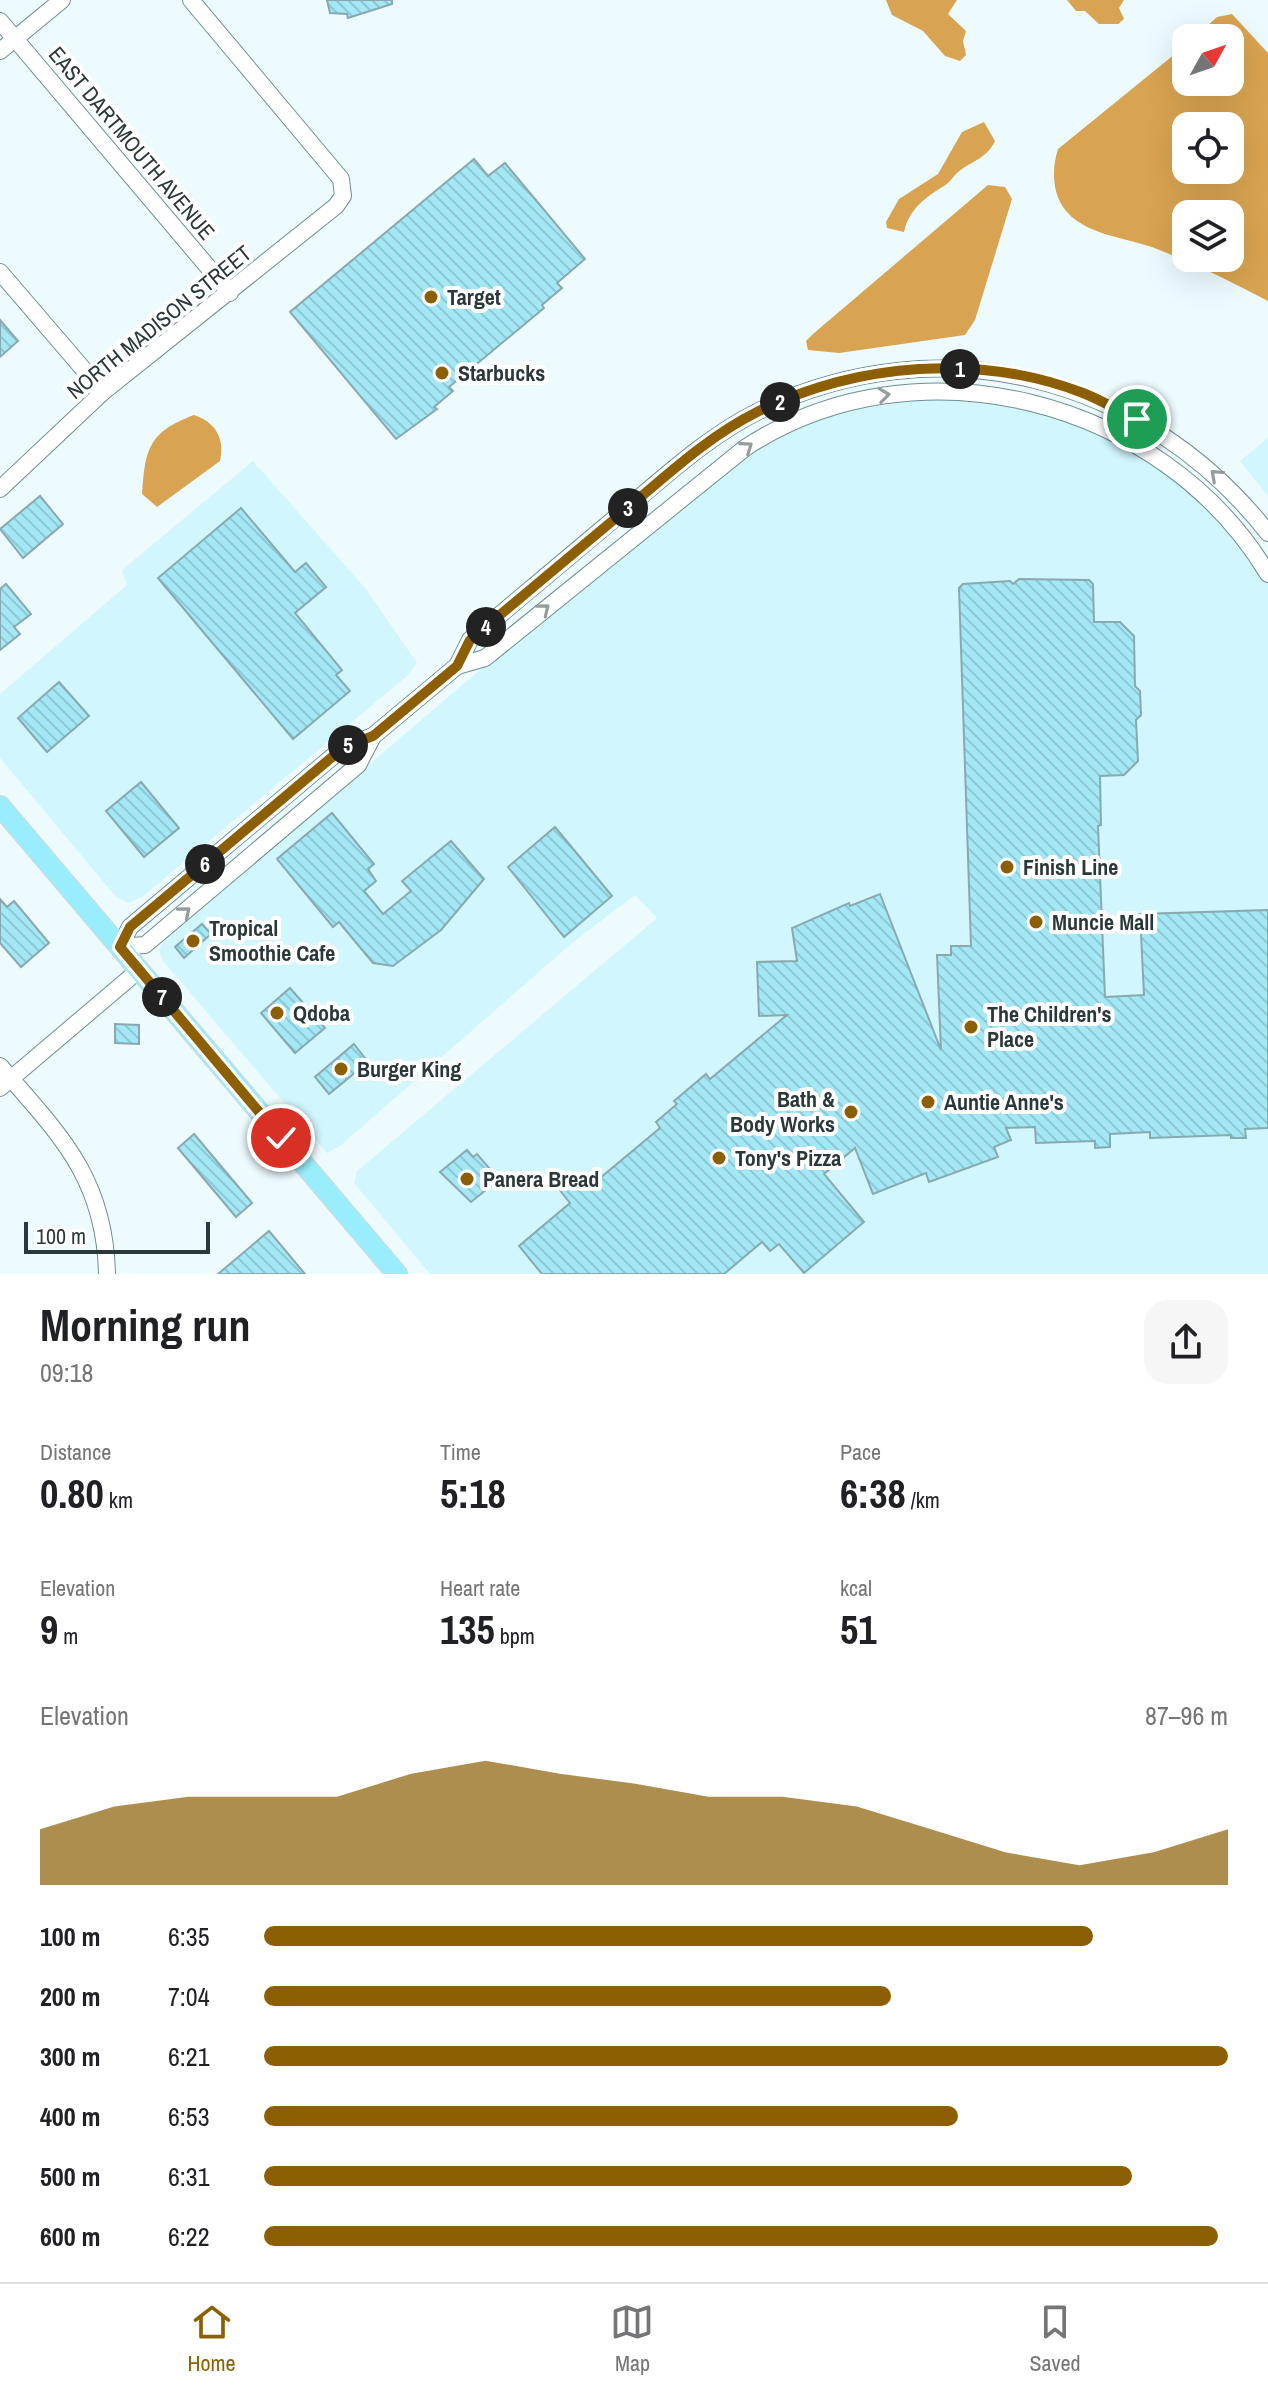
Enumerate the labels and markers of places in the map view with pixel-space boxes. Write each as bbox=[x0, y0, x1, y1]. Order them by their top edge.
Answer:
place label: Target bbox=[447, 282, 501, 312]
marker: Target bbox=[422, 288, 440, 306]
pin: 1 bbox=[940, 349, 980, 389]
place label: Starbucks bbox=[458, 358, 545, 388]
marker: Starbucks bbox=[433, 364, 451, 382]
pin: 2 bbox=[760, 382, 800, 422]
pin bbox=[1103, 385, 1171, 453]
pin: 3 bbox=[608, 488, 648, 528]
pin: 4 bbox=[466, 607, 506, 647]
pin: 5 bbox=[328, 725, 368, 765]
pin: 6 bbox=[185, 844, 225, 884]
place label: Finish Line bbox=[1023, 852, 1118, 882]
marker: Finish Line bbox=[998, 858, 1016, 876]
place label: Muncie Mall bbox=[1052, 907, 1154, 937]
place label: Tropical Smoothie Cafe bbox=[209, 913, 335, 968]
marker: Muncie Mall bbox=[1027, 913, 1045, 931]
marker: Tropical Smoothie Cafe bbox=[184, 932, 202, 950]
pin: 7 bbox=[142, 977, 182, 1017]
place label: Qdoba bbox=[293, 998, 350, 1028]
place label: The Children's Place bbox=[987, 999, 1112, 1054]
marker: Qdoba bbox=[268, 1004, 286, 1022]
marker: The Children's Place bbox=[962, 1018, 980, 1036]
place label: Burger King bbox=[357, 1054, 461, 1084]
marker: Burger King bbox=[332, 1060, 350, 1078]
place label: Bath & Body Works bbox=[730, 1084, 835, 1139]
place label: Auntie Anne's bbox=[944, 1087, 1064, 1117]
marker: Auntie Anne's bbox=[919, 1093, 937, 1111]
marker: Bath & Body Works bbox=[842, 1103, 860, 1121]
pin bbox=[247, 1104, 315, 1172]
place label: Tony's Pizza bbox=[735, 1143, 841, 1173]
marker: Tony's Pizza bbox=[710, 1149, 728, 1167]
place label: Panera Bread bbox=[483, 1164, 599, 1194]
marker: Panera Bread bbox=[458, 1170, 476, 1188]

